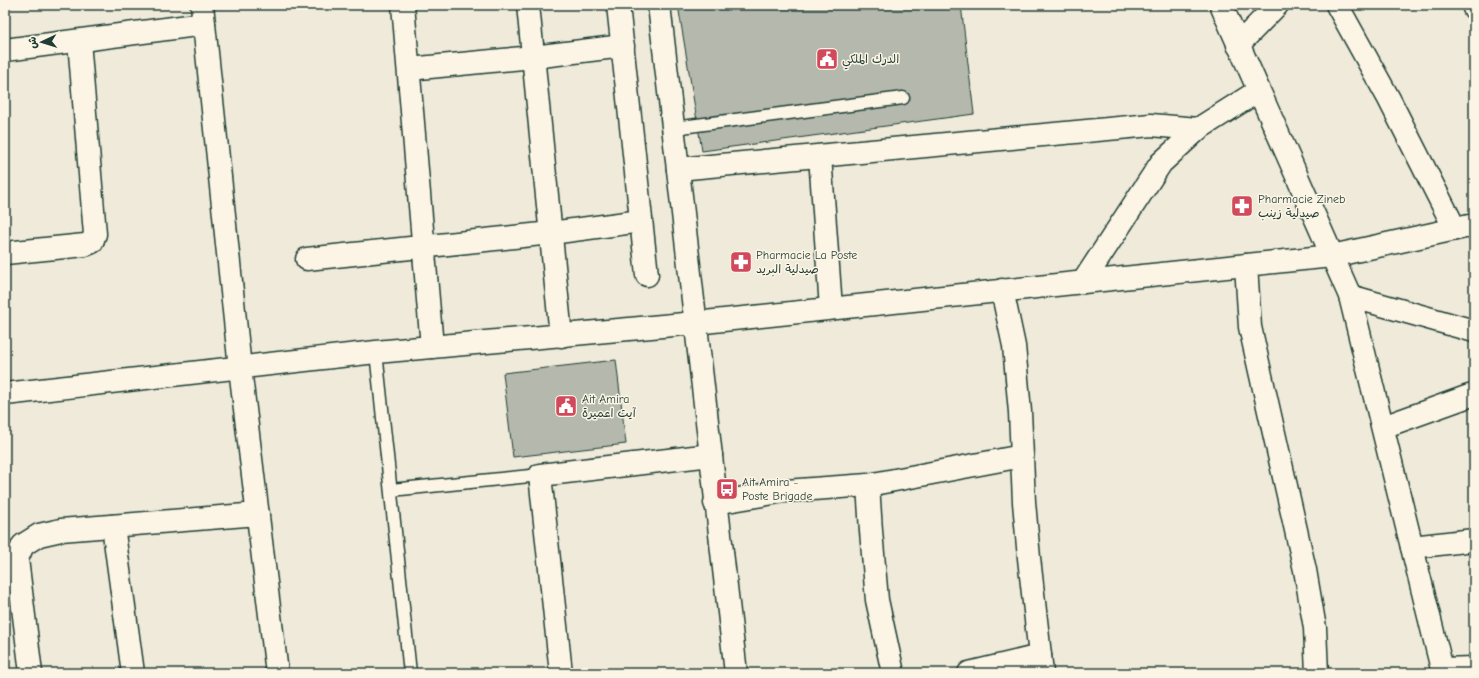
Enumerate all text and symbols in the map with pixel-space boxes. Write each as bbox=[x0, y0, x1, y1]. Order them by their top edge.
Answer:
north arrow bbox=[22, 22, 62, 62]
text: ش bbox=[26, 36, 39, 49]
public building icon: الدرك الملكي bbox=[814, 46, 840, 72]
place label: الدرك الملكي bbox=[842, 52, 899, 70]
place label: Pharmacie Zineb صيدلية زينب bbox=[1258, 192, 1346, 221]
pharmacy icon: Pharmacie Zineb صيدلية زينب bbox=[1229, 193, 1255, 219]
place label: Pharmacie La Poste صيدلية البريد bbox=[756, 248, 857, 277]
pharmacy icon: Pharmacie La Poste صيدلية البريد bbox=[728, 249, 754, 275]
place label: Ait Amira آيت اعميرة bbox=[582, 392, 637, 420]
public building icon: Ait Amira آيت اعميرة bbox=[553, 393, 579, 419]
place label: Ait Amira - Poste Brigade bbox=[742, 475, 812, 503]
bus stop icon: Ait Amira - Poste Brigade bbox=[714, 476, 740, 502]

